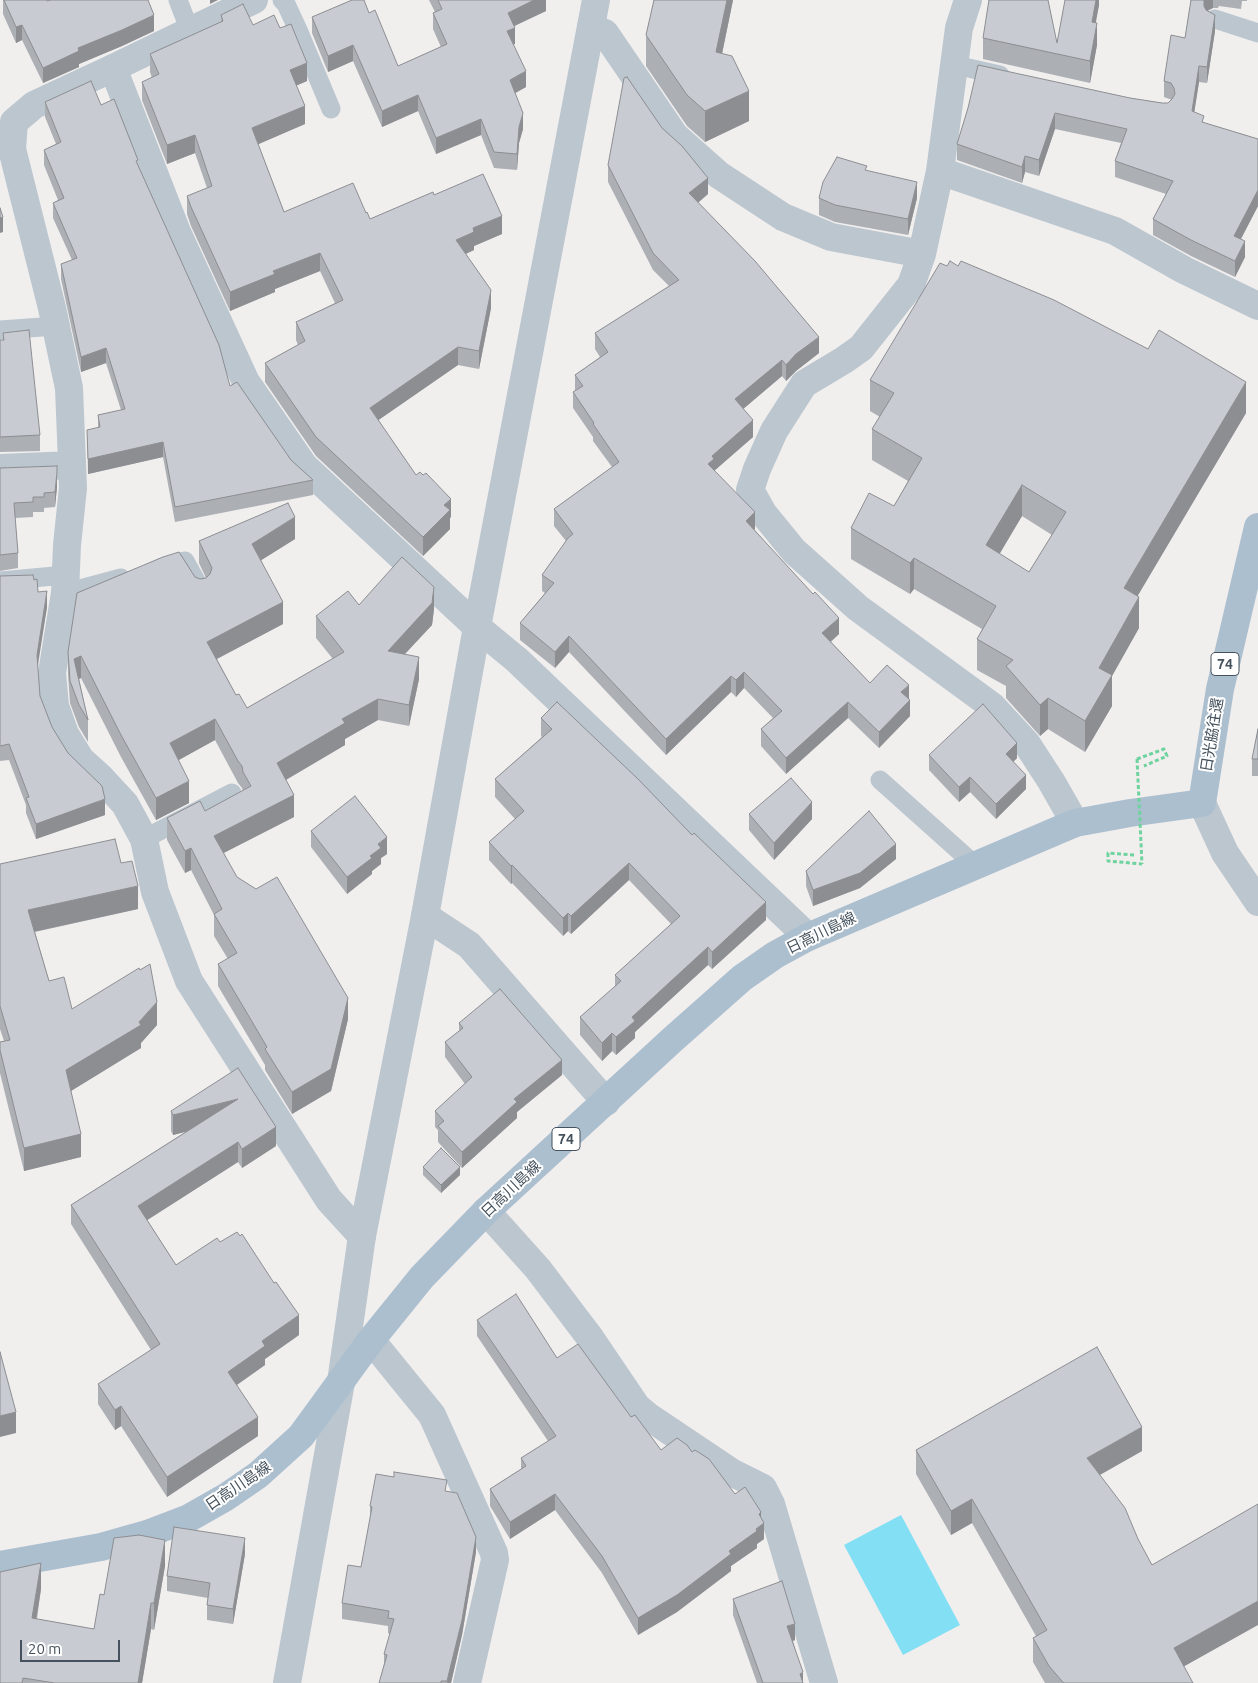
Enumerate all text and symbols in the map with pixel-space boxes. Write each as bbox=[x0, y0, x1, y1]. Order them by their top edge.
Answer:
road number: 74 bbox=[1211, 652, 1239, 676]
street label: 日光脇往還 bbox=[1197, 697, 1227, 773]
street label: 日高川島線 bbox=[783, 908, 859, 958]
road number: 74 bbox=[552, 1128, 580, 1150]
street label: 日高川島線 bbox=[477, 1157, 545, 1221]
street label: 日高川島線 bbox=[202, 1458, 274, 1514]
scale bar bbox=[22, 1630, 122, 1662]
text: 20 m bbox=[28, 1640, 61, 1657]

